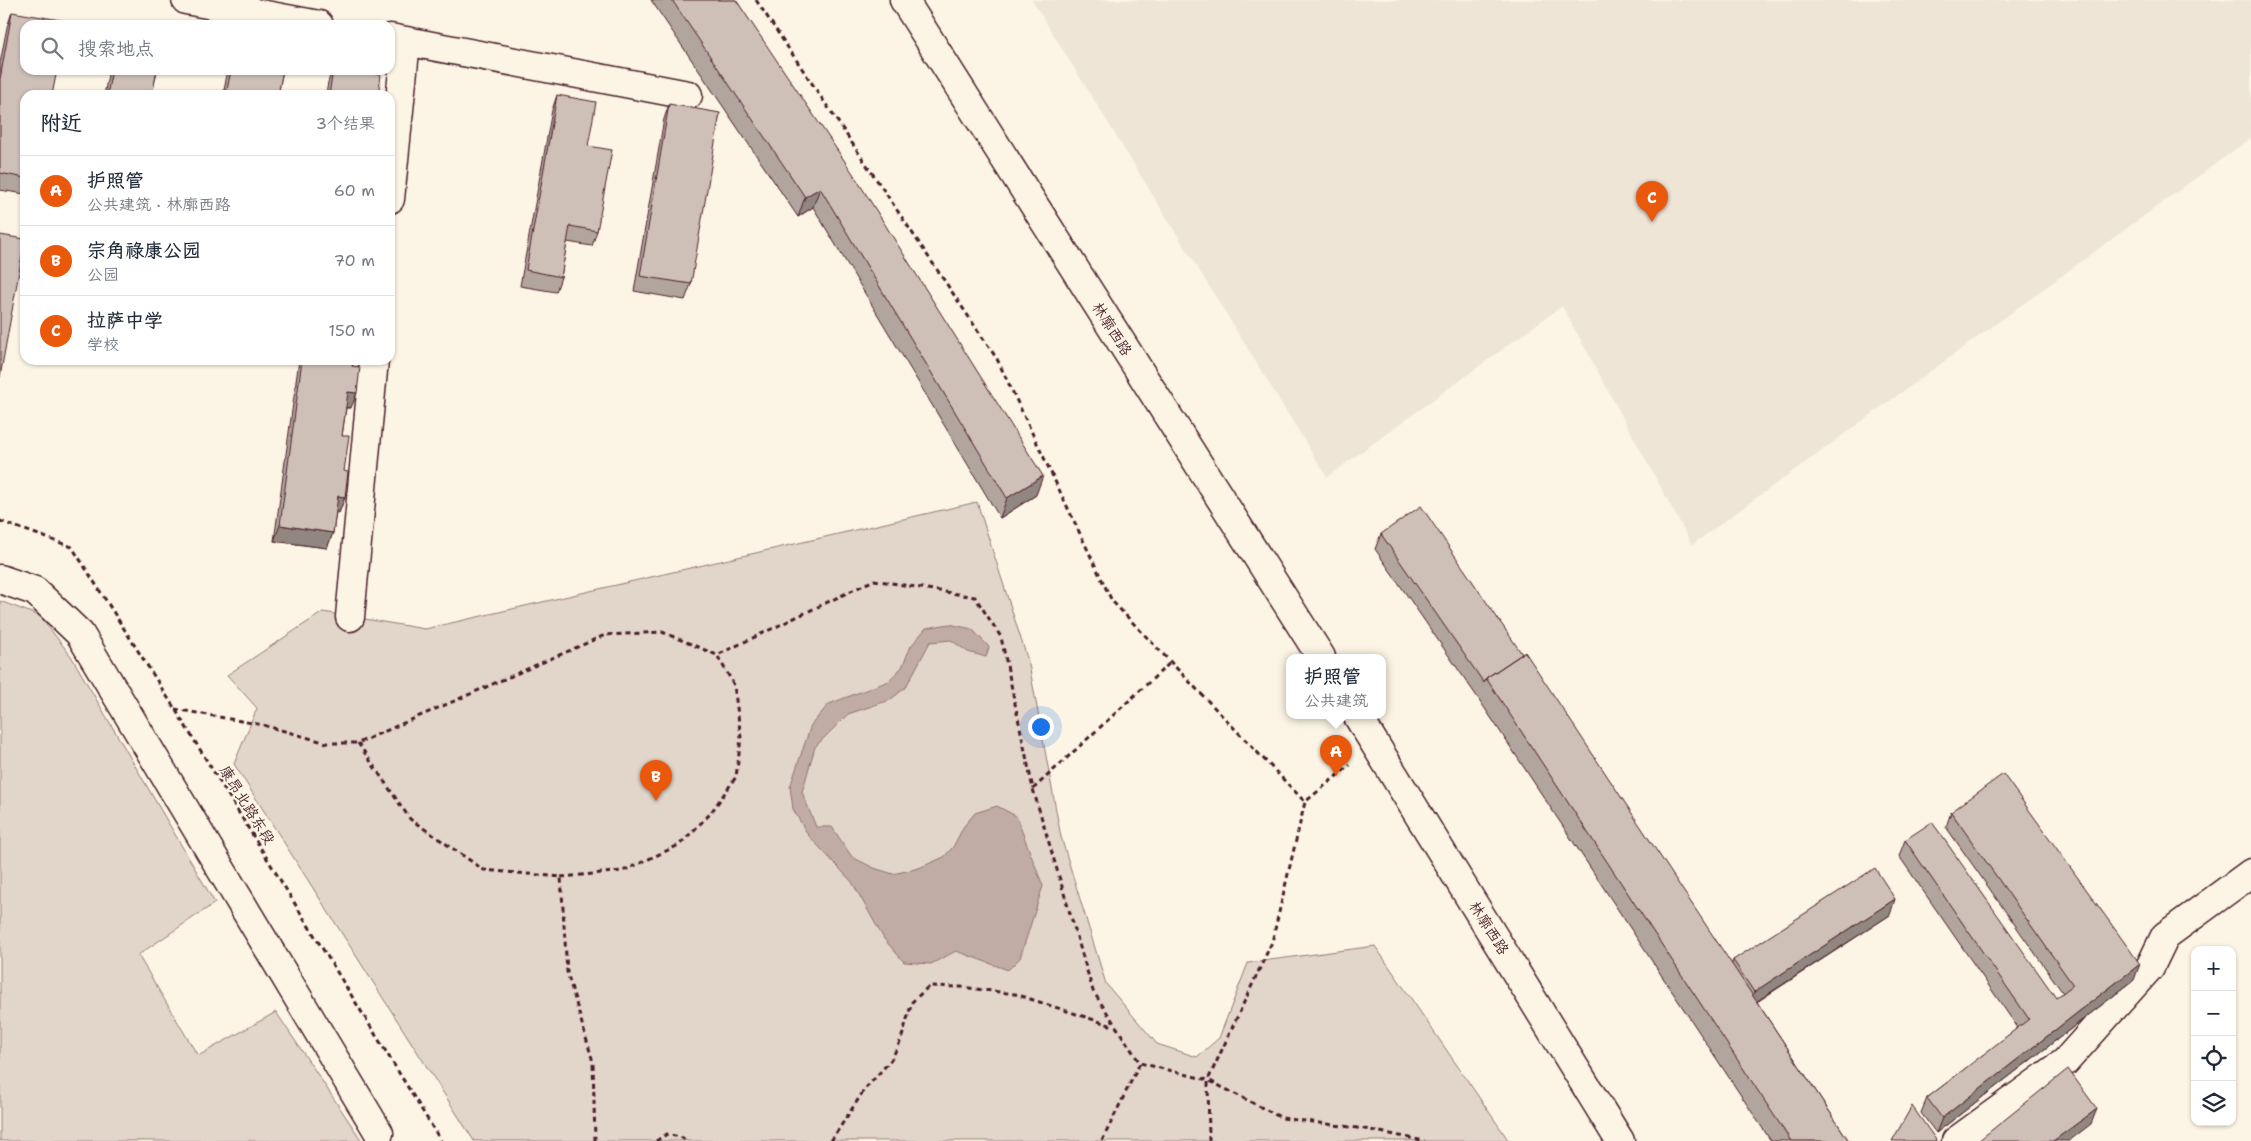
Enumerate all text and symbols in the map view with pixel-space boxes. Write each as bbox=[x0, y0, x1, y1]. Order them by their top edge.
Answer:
search box bbox=[20, 20, 395, 75]
icon: search bbox=[38, 34, 66, 62]
text: 搜索地点 bbox=[78, 36, 154, 61]
text: 附近 bbox=[40, 109, 82, 137]
text: 3个结果 bbox=[316, 113, 375, 134]
text: 护照管 bbox=[87, 168, 144, 193]
text: A bbox=[50, 180, 62, 201]
text: 60 m bbox=[334, 180, 375, 201]
pin: C bbox=[1636, 181, 1668, 222]
text: 公共建筑 · 林廓西路 bbox=[87, 194, 230, 215]
text: 宗角禄康公园 bbox=[87, 238, 201, 263]
text: B bbox=[51, 250, 61, 271]
text: 70 m bbox=[334, 250, 375, 271]
text: 公园 bbox=[87, 264, 119, 285]
street label: 林廓西路 bbox=[1088, 298, 1136, 360]
text: 拉萨中学 bbox=[87, 308, 163, 333]
text: C bbox=[51, 320, 61, 341]
text: 150 m bbox=[328, 320, 375, 341]
text: 学校 bbox=[87, 334, 119, 355]
popup bbox=[1286, 654, 1386, 719]
text: 护照管 bbox=[1304, 664, 1361, 689]
text: 公共建筑 bbox=[1304, 690, 1368, 711]
your location bbox=[1028, 714, 1054, 740]
pin: A bbox=[1320, 735, 1352, 776]
pin: B bbox=[640, 760, 672, 801]
street label: 康昂北路东段 bbox=[215, 762, 279, 848]
street label: 林廓西路 bbox=[1465, 897, 1513, 959]
map controls bbox=[2191, 946, 2236, 1126]
button: + bbox=[2191, 946, 2236, 991]
button: − bbox=[2191, 991, 2236, 1036]
button: locate bbox=[2191, 1036, 2236, 1081]
button: layers bbox=[2191, 1081, 2236, 1126]

